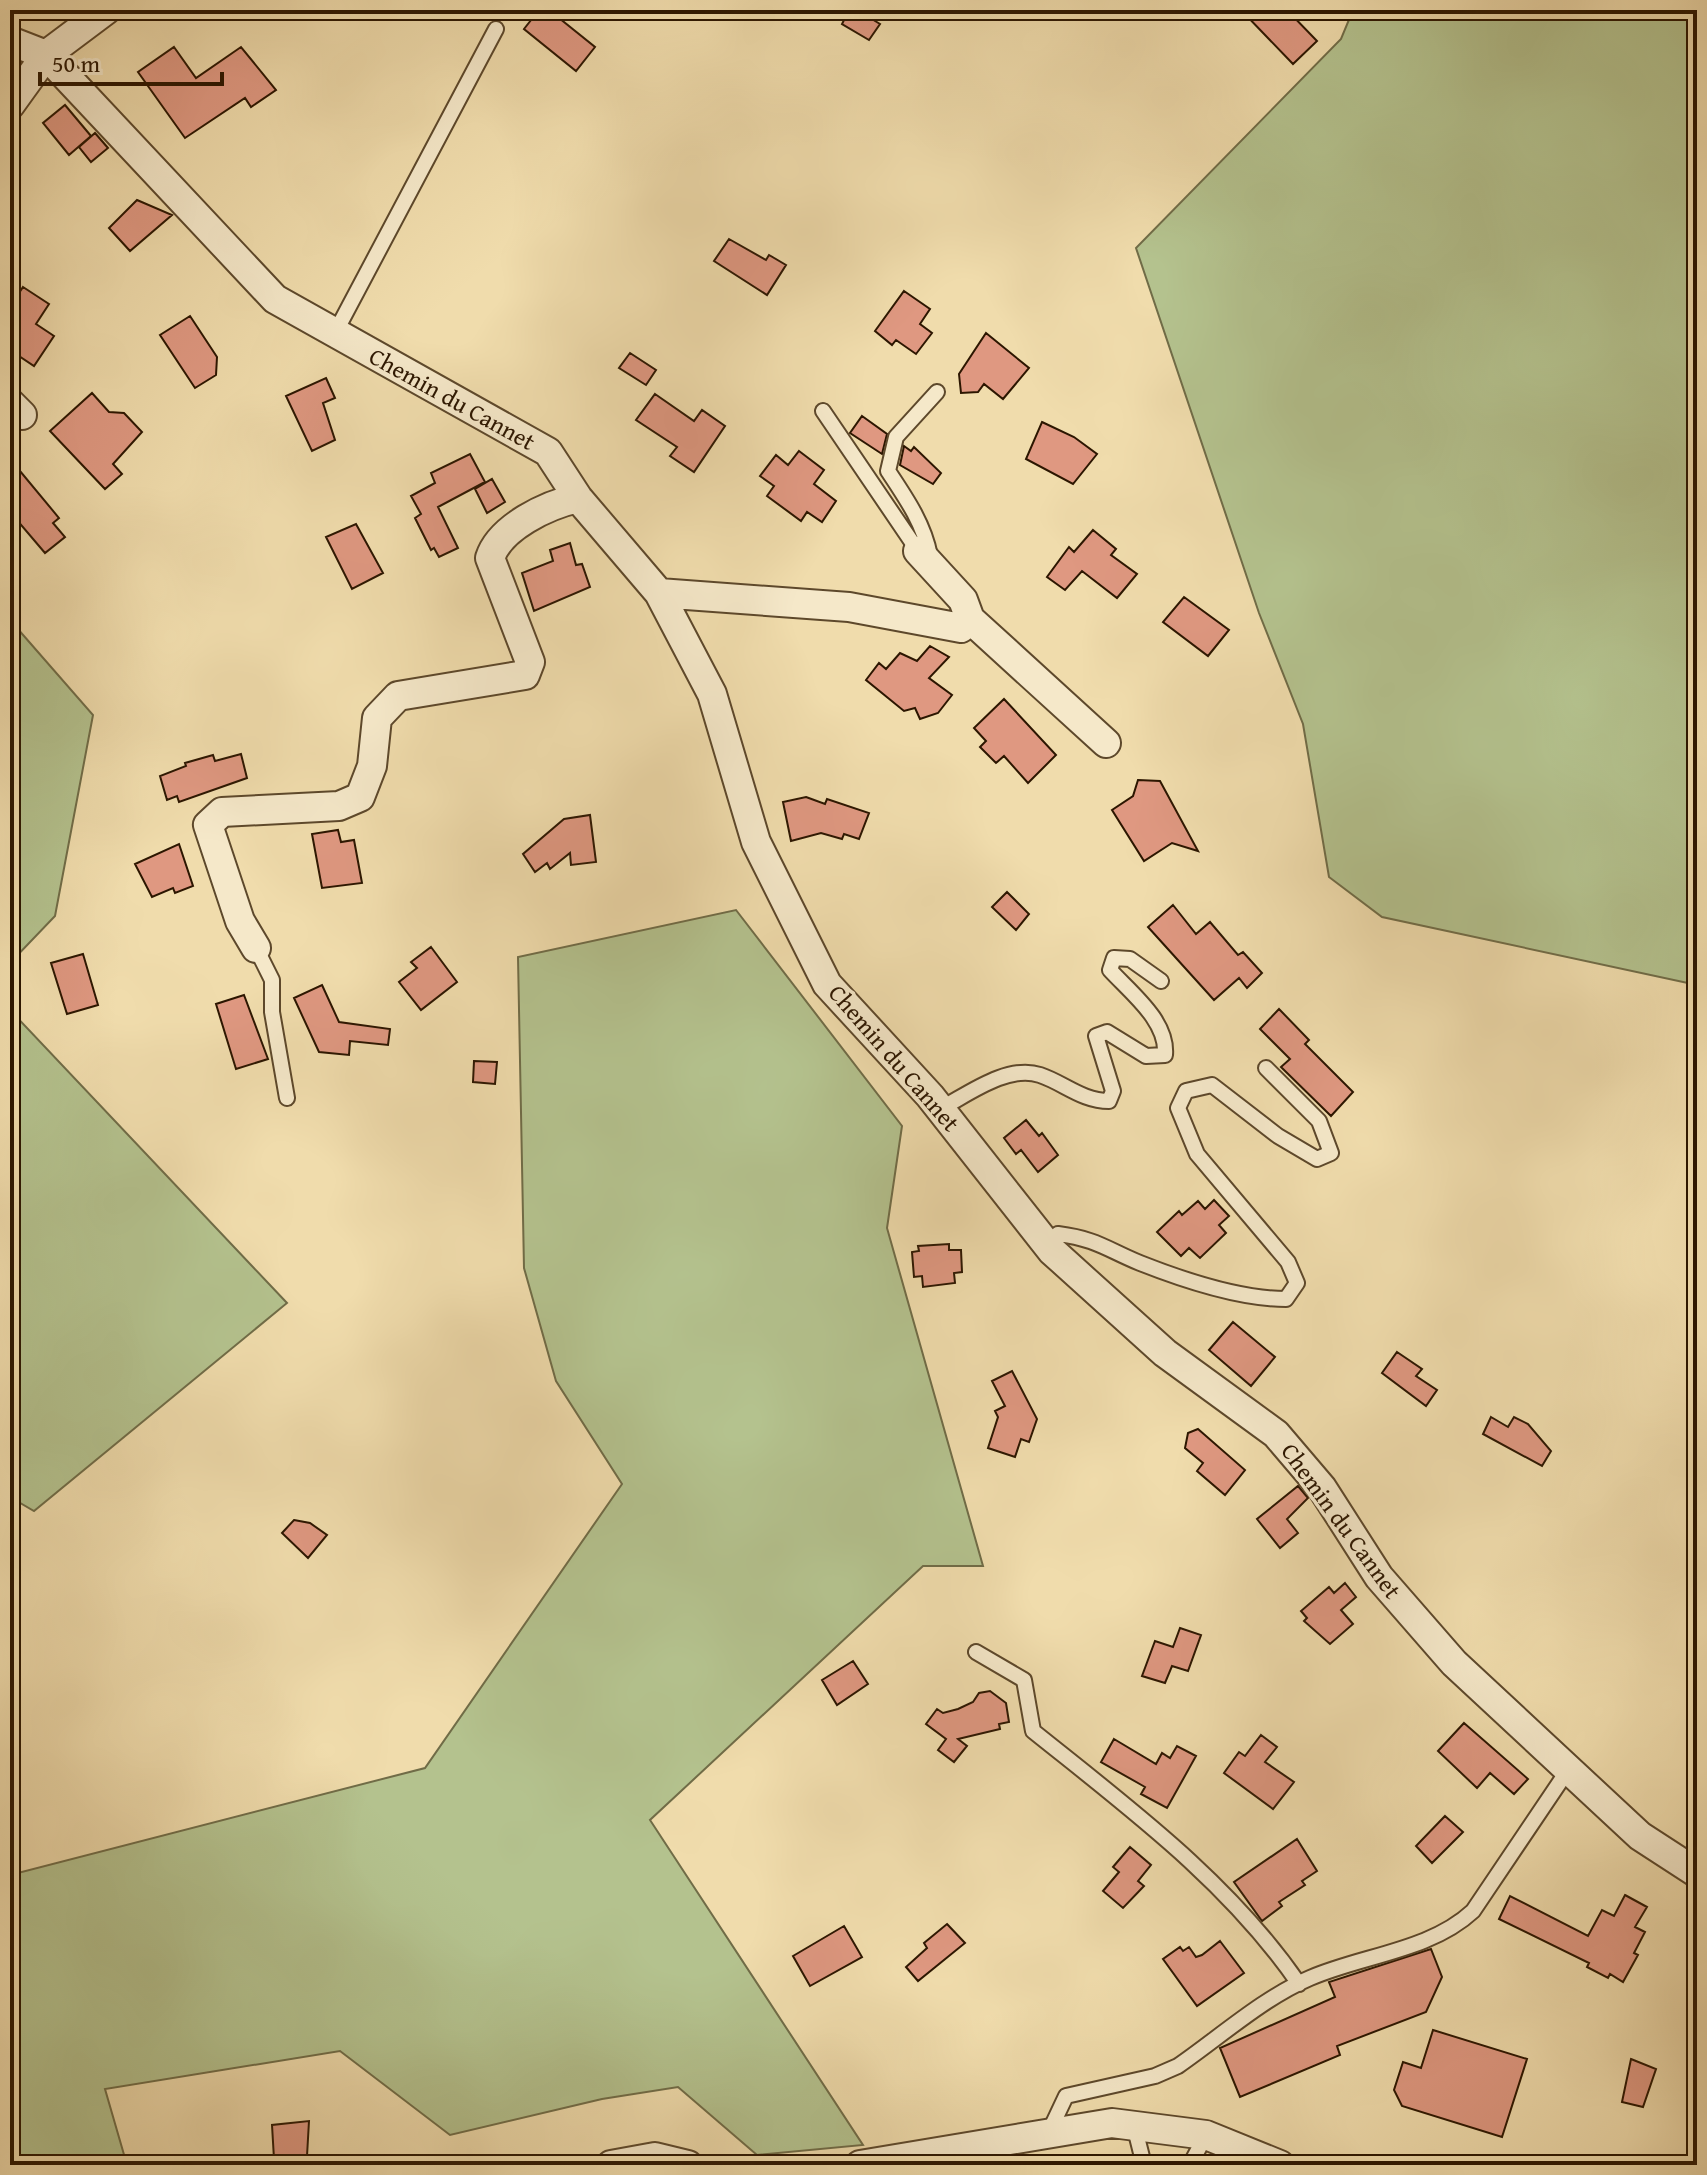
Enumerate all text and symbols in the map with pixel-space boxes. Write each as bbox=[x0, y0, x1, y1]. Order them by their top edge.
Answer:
scale bar bbox=[40, 36, 222, 86]
text: 50 m bbox=[52, 46, 100, 81]
street label: Chemin du Cannet bbox=[363, 338, 542, 459]
street label: Chemin du Cannet bbox=[820, 976, 969, 1139]
street label: Chemin du Cannet bbox=[1273, 1436, 1410, 1606]

